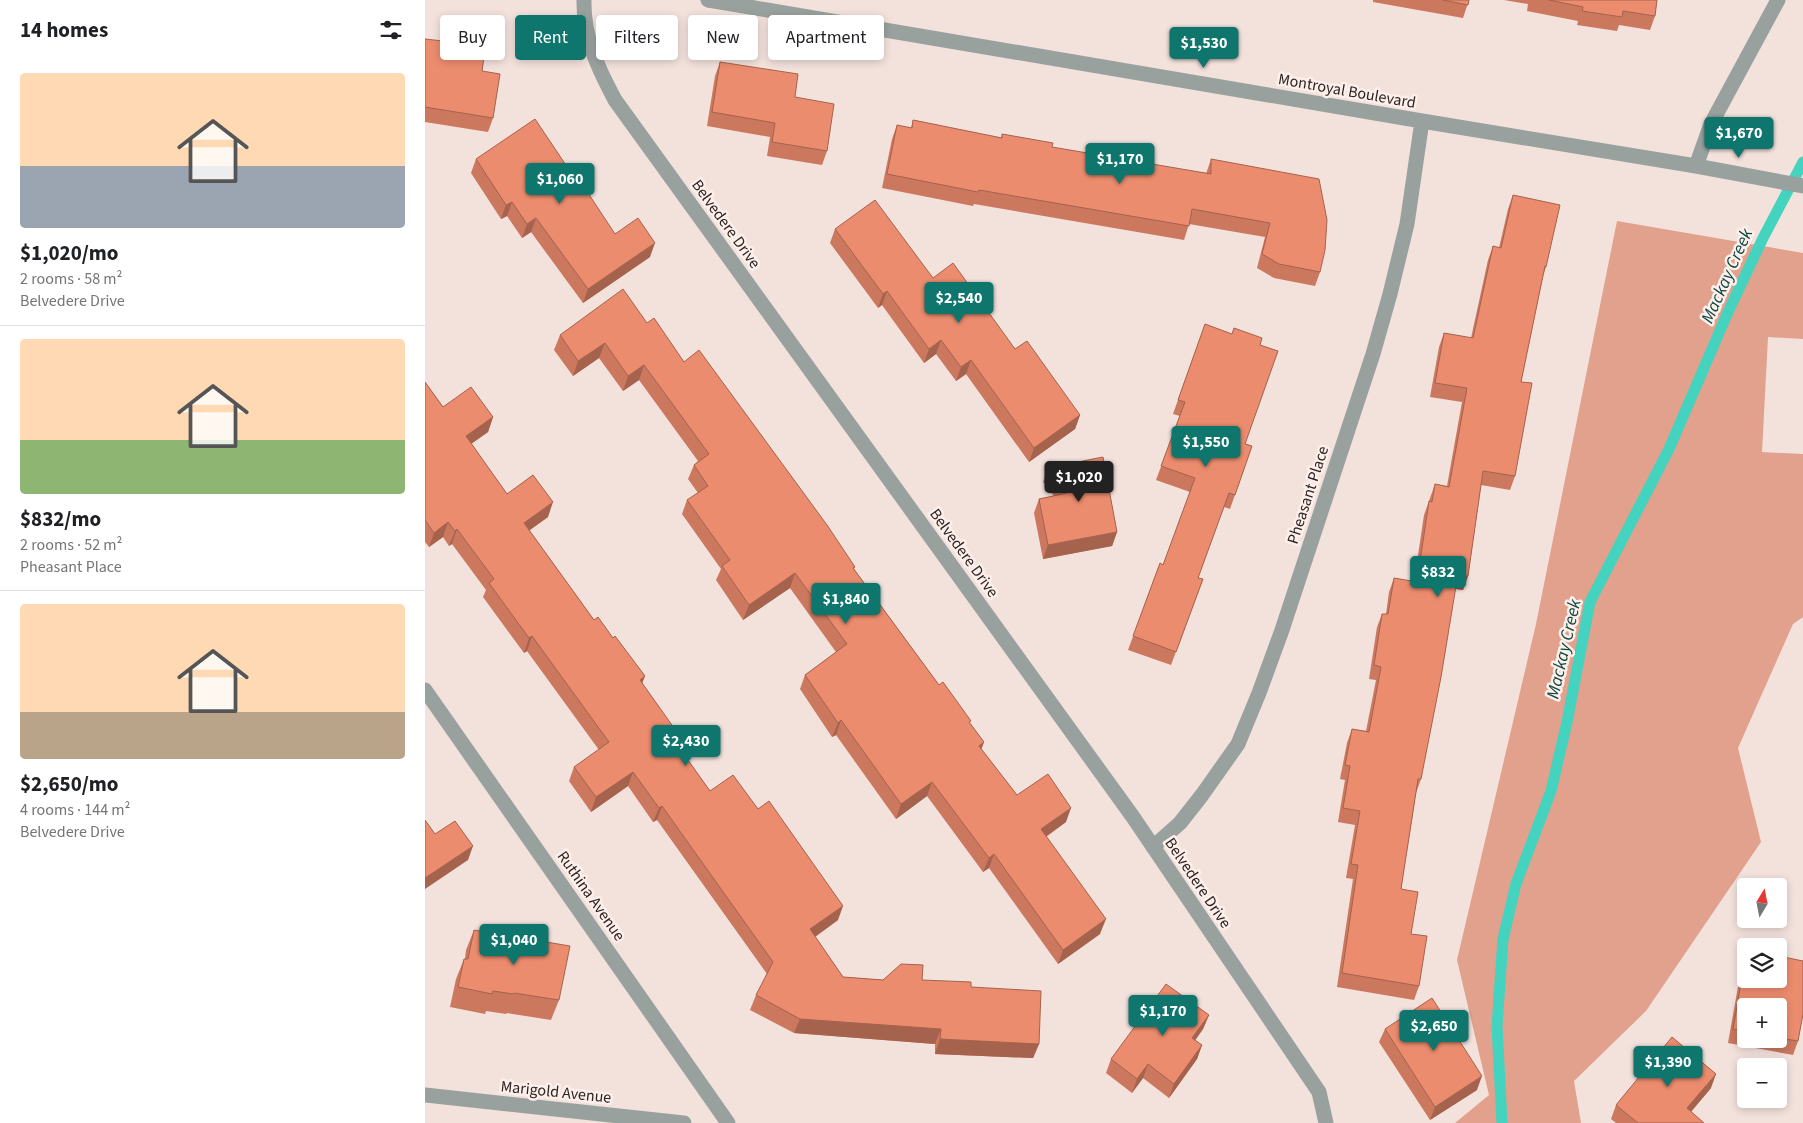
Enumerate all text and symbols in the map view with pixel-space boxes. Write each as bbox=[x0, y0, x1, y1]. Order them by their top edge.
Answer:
text: 14 homes bbox=[20, 15, 108, 45]
chip: Buy bbox=[440, 15, 505, 60]
chip: Rent bbox=[515, 15, 586, 60]
chip: Filters bbox=[596, 15, 678, 60]
chip: New bbox=[688, 15, 758, 60]
chip: Apartment bbox=[768, 15, 884, 60]
icon: filters bbox=[377, 16, 405, 44]
pin: $1,530 bbox=[1163, 27, 1245, 69]
text: $1,530 bbox=[1180, 32, 1228, 54]
street label: Montroyal Boulevard bbox=[1276, 68, 1418, 114]
icon: home bbox=[168, 106, 258, 196]
pin: $1,670 bbox=[1698, 116, 1780, 159]
text: $1,670 bbox=[1715, 122, 1763, 144]
pin: $1,170 bbox=[1079, 142, 1161, 185]
text: $1,170 bbox=[1096, 148, 1144, 170]
pin: $1,060 bbox=[519, 162, 601, 205]
text: $1,060 bbox=[536, 168, 584, 190]
street label: Belvedere Drive bbox=[686, 175, 766, 273]
water label: Mackay Creek bbox=[1695, 224, 1759, 327]
text: $1,020/mo bbox=[20, 238, 119, 268]
text: 2 rooms · 58 m² bbox=[20, 268, 122, 290]
pin: $2,540 bbox=[918, 282, 1000, 324]
text: $2,540 bbox=[935, 287, 983, 309]
text: Belvedere Drive bbox=[20, 290, 125, 312]
icon: home bbox=[168, 371, 258, 461]
pin: $1,550 bbox=[1165, 426, 1247, 468]
text: $1,550 bbox=[1182, 431, 1230, 453]
street label: Pheasant Place bbox=[1282, 443, 1334, 547]
pin: $1,020 bbox=[1038, 460, 1120, 503]
text: $1,020 bbox=[1055, 466, 1103, 488]
text: $832/mo bbox=[20, 504, 101, 534]
street label: Belvedere Drive bbox=[924, 504, 1004, 602]
text: 2 rooms · 52 m² bbox=[20, 534, 122, 556]
text: Pheasant Place bbox=[20, 556, 122, 578]
pin: $832 bbox=[1408, 556, 1468, 598]
text: $832 bbox=[1421, 561, 1455, 583]
pin: $1,840 bbox=[805, 582, 887, 625]
text: $1,840 bbox=[822, 588, 870, 610]
water label: Mackay Creek bbox=[1540, 596, 1588, 701]
icon: home bbox=[168, 636, 258, 726]
pin: $2,430 bbox=[645, 724, 727, 767]
text: $2,430 bbox=[662, 730, 710, 752]
text: $2,650/mo bbox=[20, 769, 119, 799]
text: 4 rooms · 144 m² bbox=[20, 799, 130, 821]
text: Belvedere Drive bbox=[20, 821, 125, 843]
street label: Belvedere Drive bbox=[1160, 833, 1236, 933]
street label: Ruthina Avenue bbox=[552, 847, 630, 945]
north arrow bbox=[1737, 878, 1787, 928]
map controls bbox=[1737, 878, 1787, 1108]
pin: $1,040 bbox=[473, 924, 555, 966]
text: $1,040 bbox=[490, 929, 538, 951]
button: layers bbox=[1737, 938, 1787, 988]
pin: $1,170 bbox=[1122, 994, 1204, 1037]
button: + bbox=[1737, 998, 1787, 1048]
text: $1,170 bbox=[1139, 1000, 1187, 1022]
pin: $2,650 bbox=[1393, 1010, 1475, 1052]
text: $2,650 bbox=[1410, 1015, 1458, 1037]
pin: $1,390 bbox=[1627, 1046, 1709, 1088]
text: $1,390 bbox=[1644, 1051, 1692, 1073]
button: − bbox=[1737, 1058, 1787, 1108]
street label: Marigold Avenue bbox=[500, 1075, 612, 1109]

